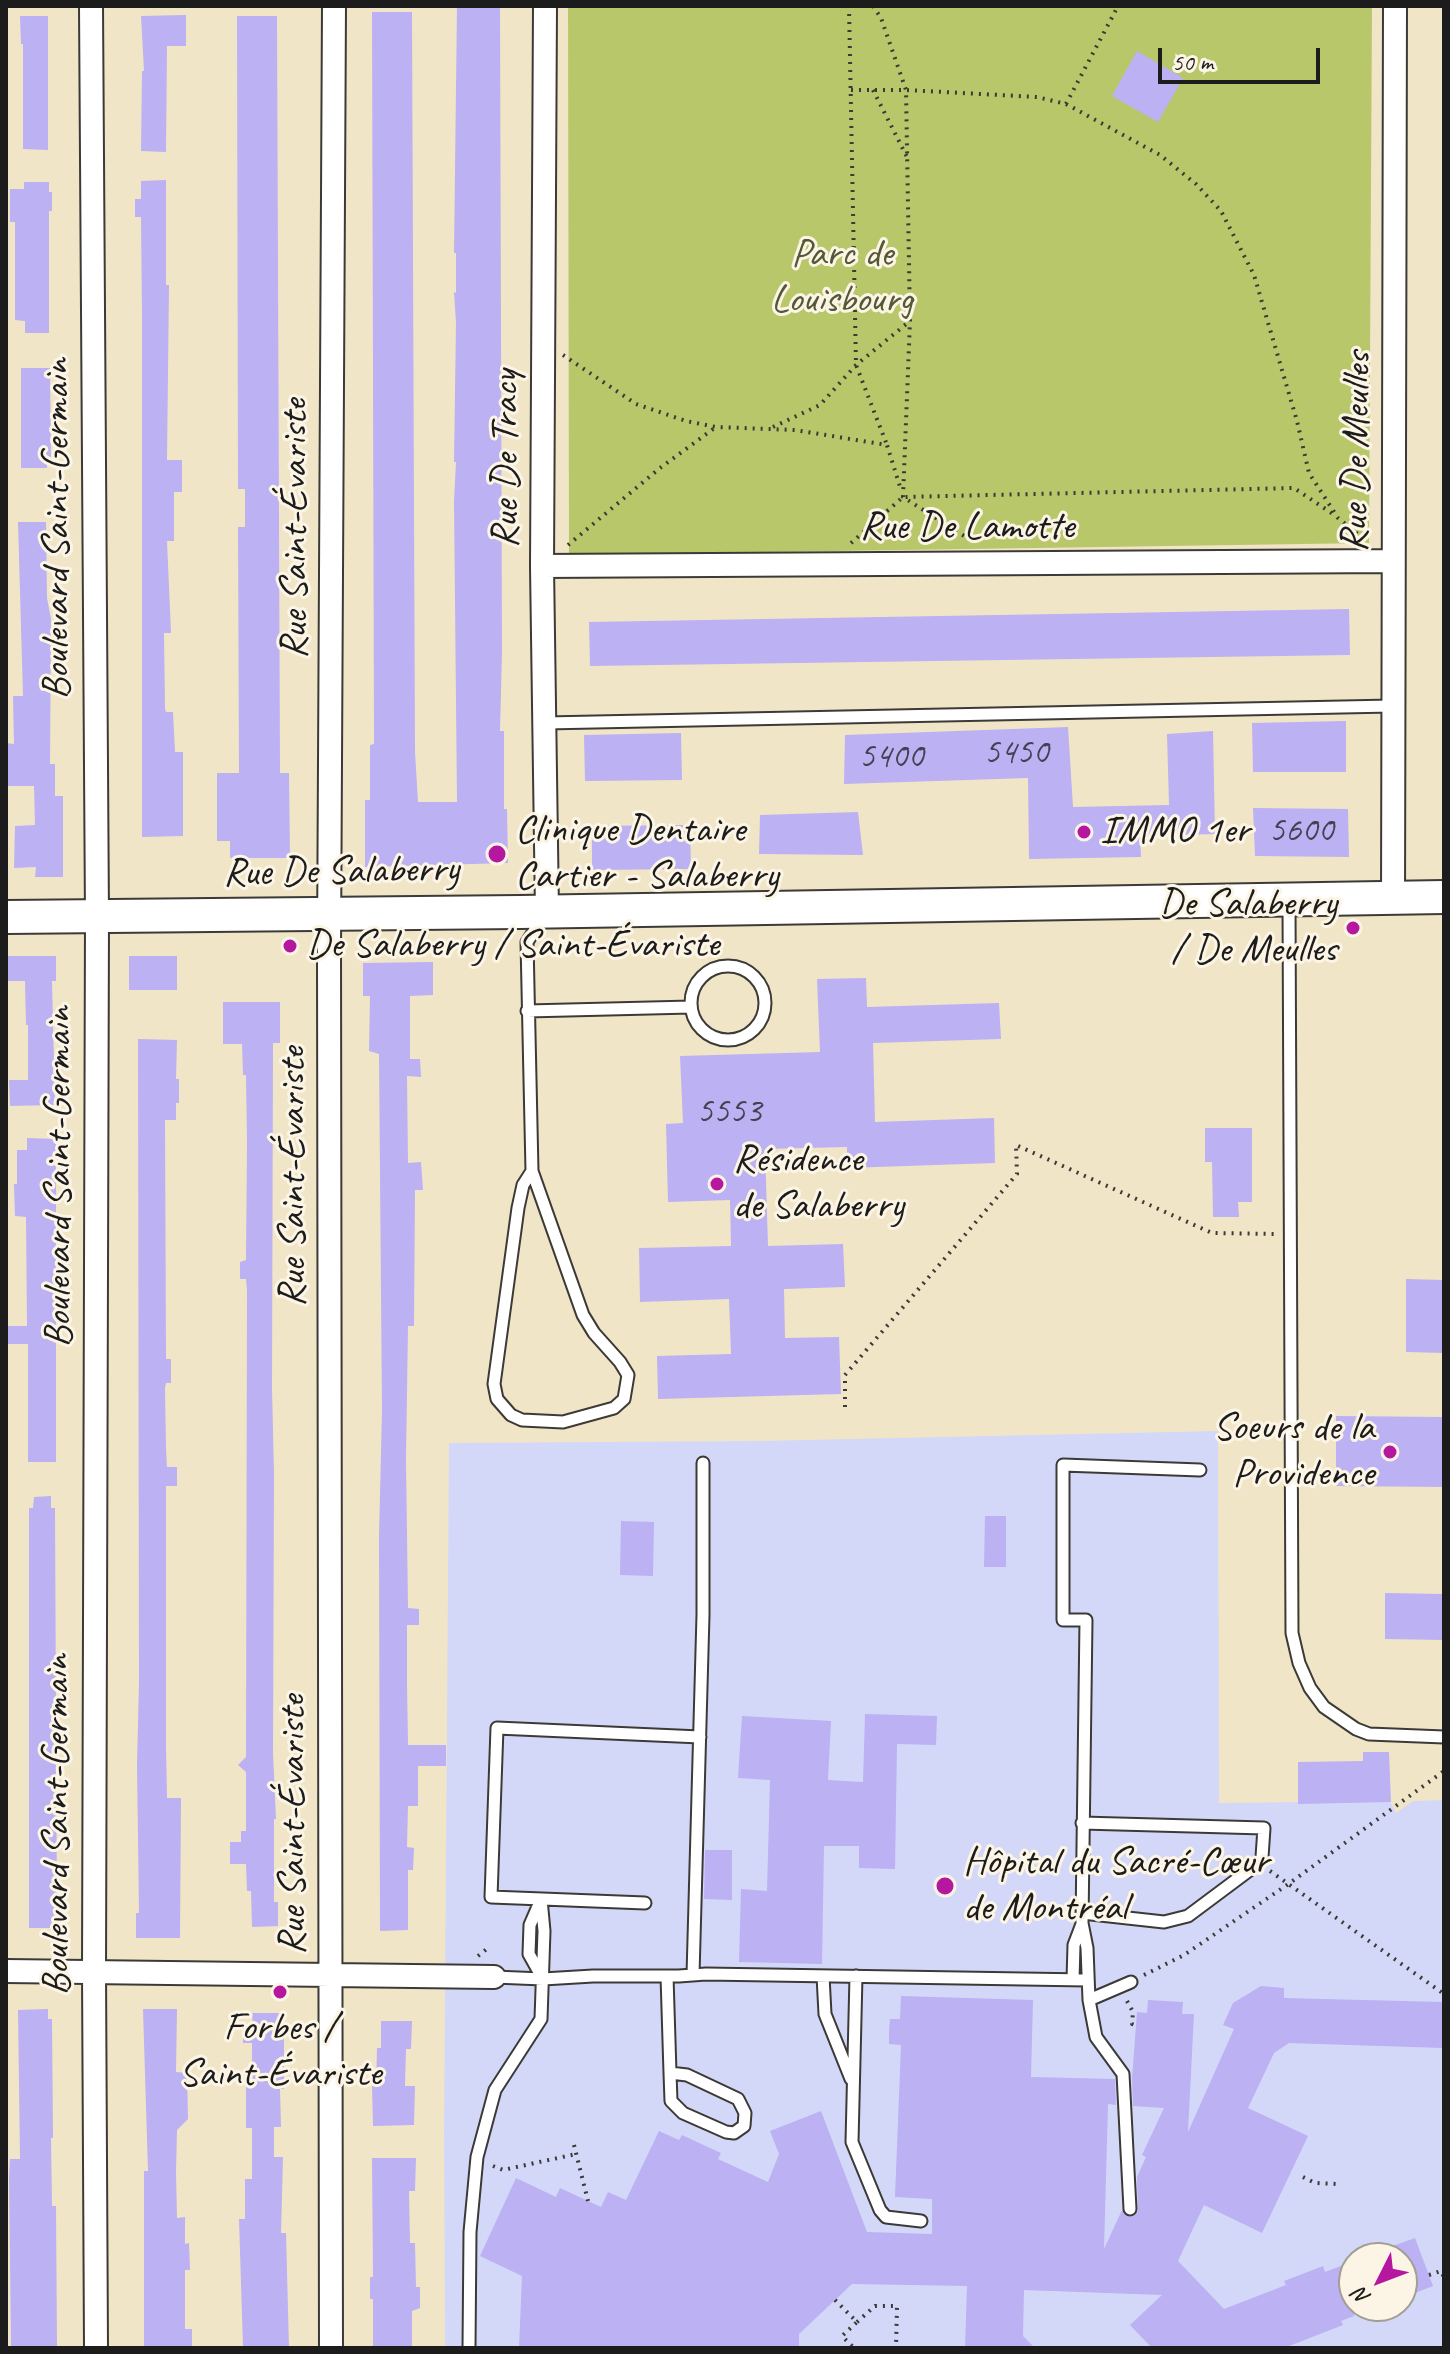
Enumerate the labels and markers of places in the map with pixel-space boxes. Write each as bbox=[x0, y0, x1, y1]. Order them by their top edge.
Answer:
place label: Clinique Dentaire Cartier - Salaberry bbox=[515, 807, 778, 901]
place label: IMMO 1er bbox=[1100, 808, 1249, 856]
marker: IMMO 1er bbox=[1075, 823, 1093, 841]
marker: Clinique Dentaire Cartier - Salaberry bbox=[486, 843, 508, 865]
place label: De Salaberry / De Meulles bbox=[1159, 881, 1337, 975]
marker: De Salaberry / De Meulles bbox=[1344, 919, 1362, 937]
place label: De Salaberry / Saint-Évariste bbox=[306, 922, 719, 970]
marker: De Salaberry / Saint-Évariste bbox=[281, 937, 299, 955]
place label: Résidence de Salaberry bbox=[733, 1137, 904, 1231]
marker: Résidence de Salaberry bbox=[708, 1175, 726, 1193]
place label: Soeurs de la Providence bbox=[1213, 1405, 1374, 1499]
marker: Soeurs de la Providence bbox=[1381, 1443, 1399, 1461]
place label: Hôpital du Sacré-Cœur de Montréal bbox=[963, 1839, 1269, 1933]
marker: Hôpital du Sacré-Cœur de Montréal bbox=[934, 1875, 956, 1897]
marker: Forbes / Saint-Évariste bbox=[271, 1983, 289, 2001]
place label: Forbes / Saint-Évariste bbox=[179, 2005, 381, 2099]

